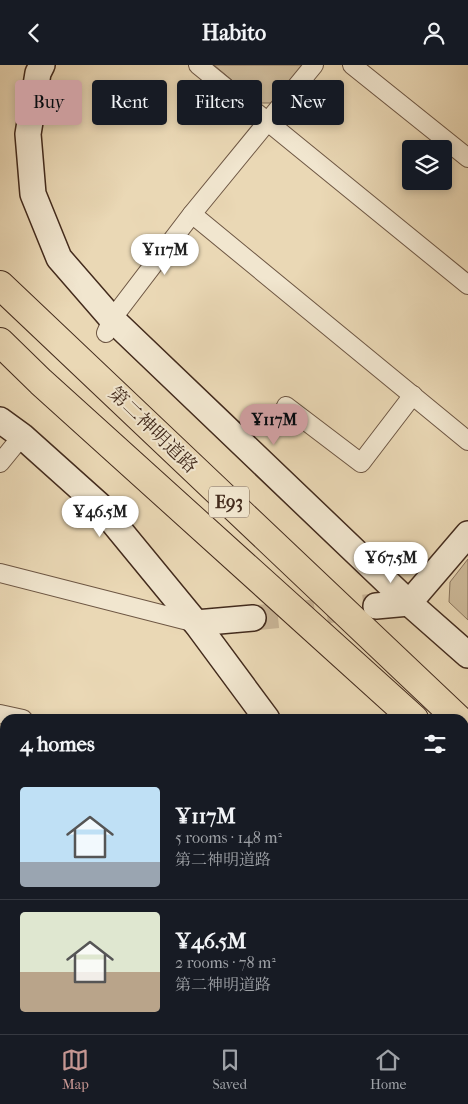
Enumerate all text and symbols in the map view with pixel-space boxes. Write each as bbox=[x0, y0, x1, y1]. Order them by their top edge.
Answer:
icon: back bbox=[20, 19, 48, 47]
icon: person bbox=[420, 19, 448, 47]
text: Habito bbox=[202, 20, 266, 46]
chip: Buy bbox=[15, 80, 82, 125]
chip: Rent bbox=[92, 80, 167, 125]
chip: Filters bbox=[177, 80, 262, 125]
chip: New bbox=[272, 80, 344, 125]
map controls bbox=[402, 140, 452, 190]
button: layers bbox=[402, 140, 452, 190]
pin: ¥117M bbox=[130, 233, 200, 276]
text: ¥117M bbox=[142, 240, 188, 259]
street label: 第二神明道路 bbox=[104, 382, 202, 478]
pin: ¥117M bbox=[239, 403, 309, 446]
text: ¥117M bbox=[251, 410, 297, 429]
road number: E93 bbox=[209, 487, 249, 517]
pin: ¥46.5M bbox=[59, 495, 141, 538]
text: ¥46.5M bbox=[73, 502, 127, 521]
pin: ¥67.5M bbox=[350, 541, 432, 584]
text: ¥67.5M bbox=[365, 548, 417, 567]
icon: filters bbox=[421, 730, 449, 758]
text: 4 homes bbox=[20, 732, 95, 756]
text: ¥117M bbox=[175, 804, 236, 828]
icon: home bbox=[60, 807, 120, 867]
text: 5 rooms · 148 m² bbox=[175, 828, 282, 847]
text: 第二神明道路 bbox=[175, 850, 271, 869]
text: ¥46.5M bbox=[175, 929, 247, 953]
icon: home bbox=[60, 932, 120, 992]
text: 2 rooms · 78 m² bbox=[175, 953, 276, 972]
text: 第二神明道路 bbox=[175, 975, 271, 994]
tab: Map bbox=[61, 1046, 89, 1093]
tab: Saved bbox=[212, 1046, 247, 1093]
tab: Home bbox=[370, 1046, 407, 1093]

